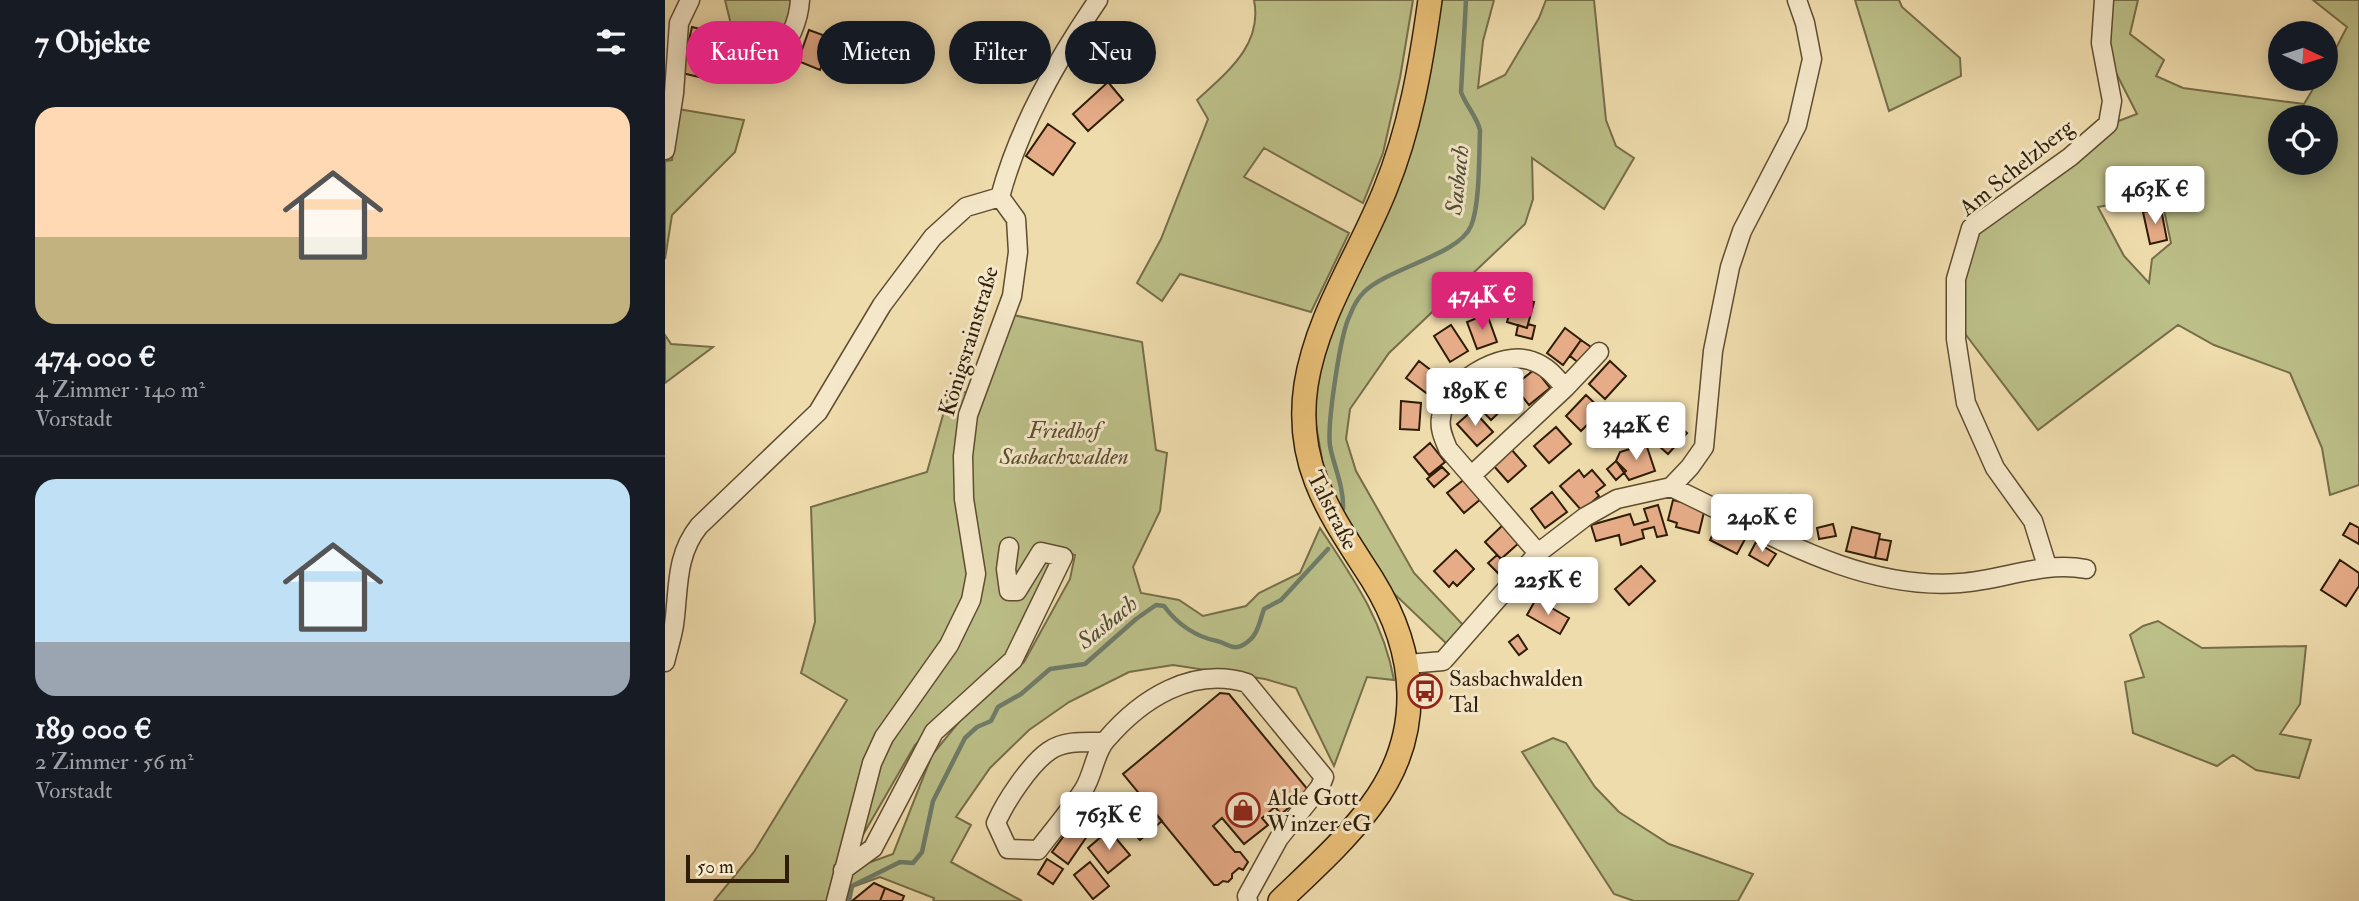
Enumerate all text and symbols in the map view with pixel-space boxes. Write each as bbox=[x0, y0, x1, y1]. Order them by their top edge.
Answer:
chip: Kaufen bbox=[686, 21, 803, 84]
chip: Mieten bbox=[817, 21, 935, 84]
chip: Filter bbox=[949, 21, 1051, 84]
chip: Neu bbox=[1065, 21, 1156, 84]
north arrow bbox=[2268, 21, 2338, 91]
map controls bbox=[2268, 21, 2338, 175]
icon: filters bbox=[592, 23, 630, 61]
text: 7 Objekte bbox=[35, 24, 150, 61]
button: locate bbox=[2268, 105, 2338, 175]
street label: Am Schelzberg bbox=[1952, 112, 2080, 223]
water label: Sasbach bbox=[1438, 144, 1477, 217]
icon: home bbox=[270, 152, 396, 278]
pin: 463K € bbox=[2098, 166, 2212, 226]
text: 463K € bbox=[2121, 174, 2189, 203]
street label: Königsrainstraße bbox=[932, 262, 1005, 420]
pin: 474K € bbox=[1425, 272, 1539, 332]
text: 474K € bbox=[1448, 280, 1516, 309]
text: 474 000 € bbox=[35, 338, 156, 375]
pin: 189K € bbox=[1418, 368, 1532, 428]
text: 4 Zimmer · 140 m² bbox=[35, 375, 205, 404]
text: 189K € bbox=[1442, 376, 1508, 405]
pin: 342K € bbox=[1579, 402, 1693, 462]
text: Vorstadt bbox=[35, 404, 113, 433]
text: 342K € bbox=[1602, 410, 1670, 439]
park label: Friedhof Sasbachwalden bbox=[998, 416, 1129, 471]
street label: Talstraße bbox=[1300, 466, 1365, 555]
pin: 240K € bbox=[1705, 494, 1819, 554]
text: 240K € bbox=[1727, 502, 1797, 531]
icon: home bbox=[270, 524, 396, 650]
pin: 225K € bbox=[1491, 558, 1605, 617]
text: 225K € bbox=[1514, 565, 1582, 594]
water label: Sasbach bbox=[1070, 588, 1144, 657]
place label: Sasbachwalden Tal bbox=[1449, 664, 1583, 719]
bus stop icon: Sasbachwalden Tal bbox=[1406, 672, 1444, 710]
text: 189 000 € bbox=[35, 710, 151, 747]
text: 2 Zimmer · 56 m² bbox=[35, 747, 194, 776]
text: Vorstadt bbox=[35, 776, 113, 805]
place label: Alde Gott Winzer eG bbox=[1266, 783, 1371, 838]
shop icon: Alde Gott Winzer eG bbox=[1224, 791, 1262, 829]
pin: 763K € bbox=[1052, 792, 1166, 852]
text: 763K € bbox=[1076, 800, 1142, 829]
scale bar bbox=[686, 852, 789, 884]
text: 50 m bbox=[697, 855, 734, 879]

